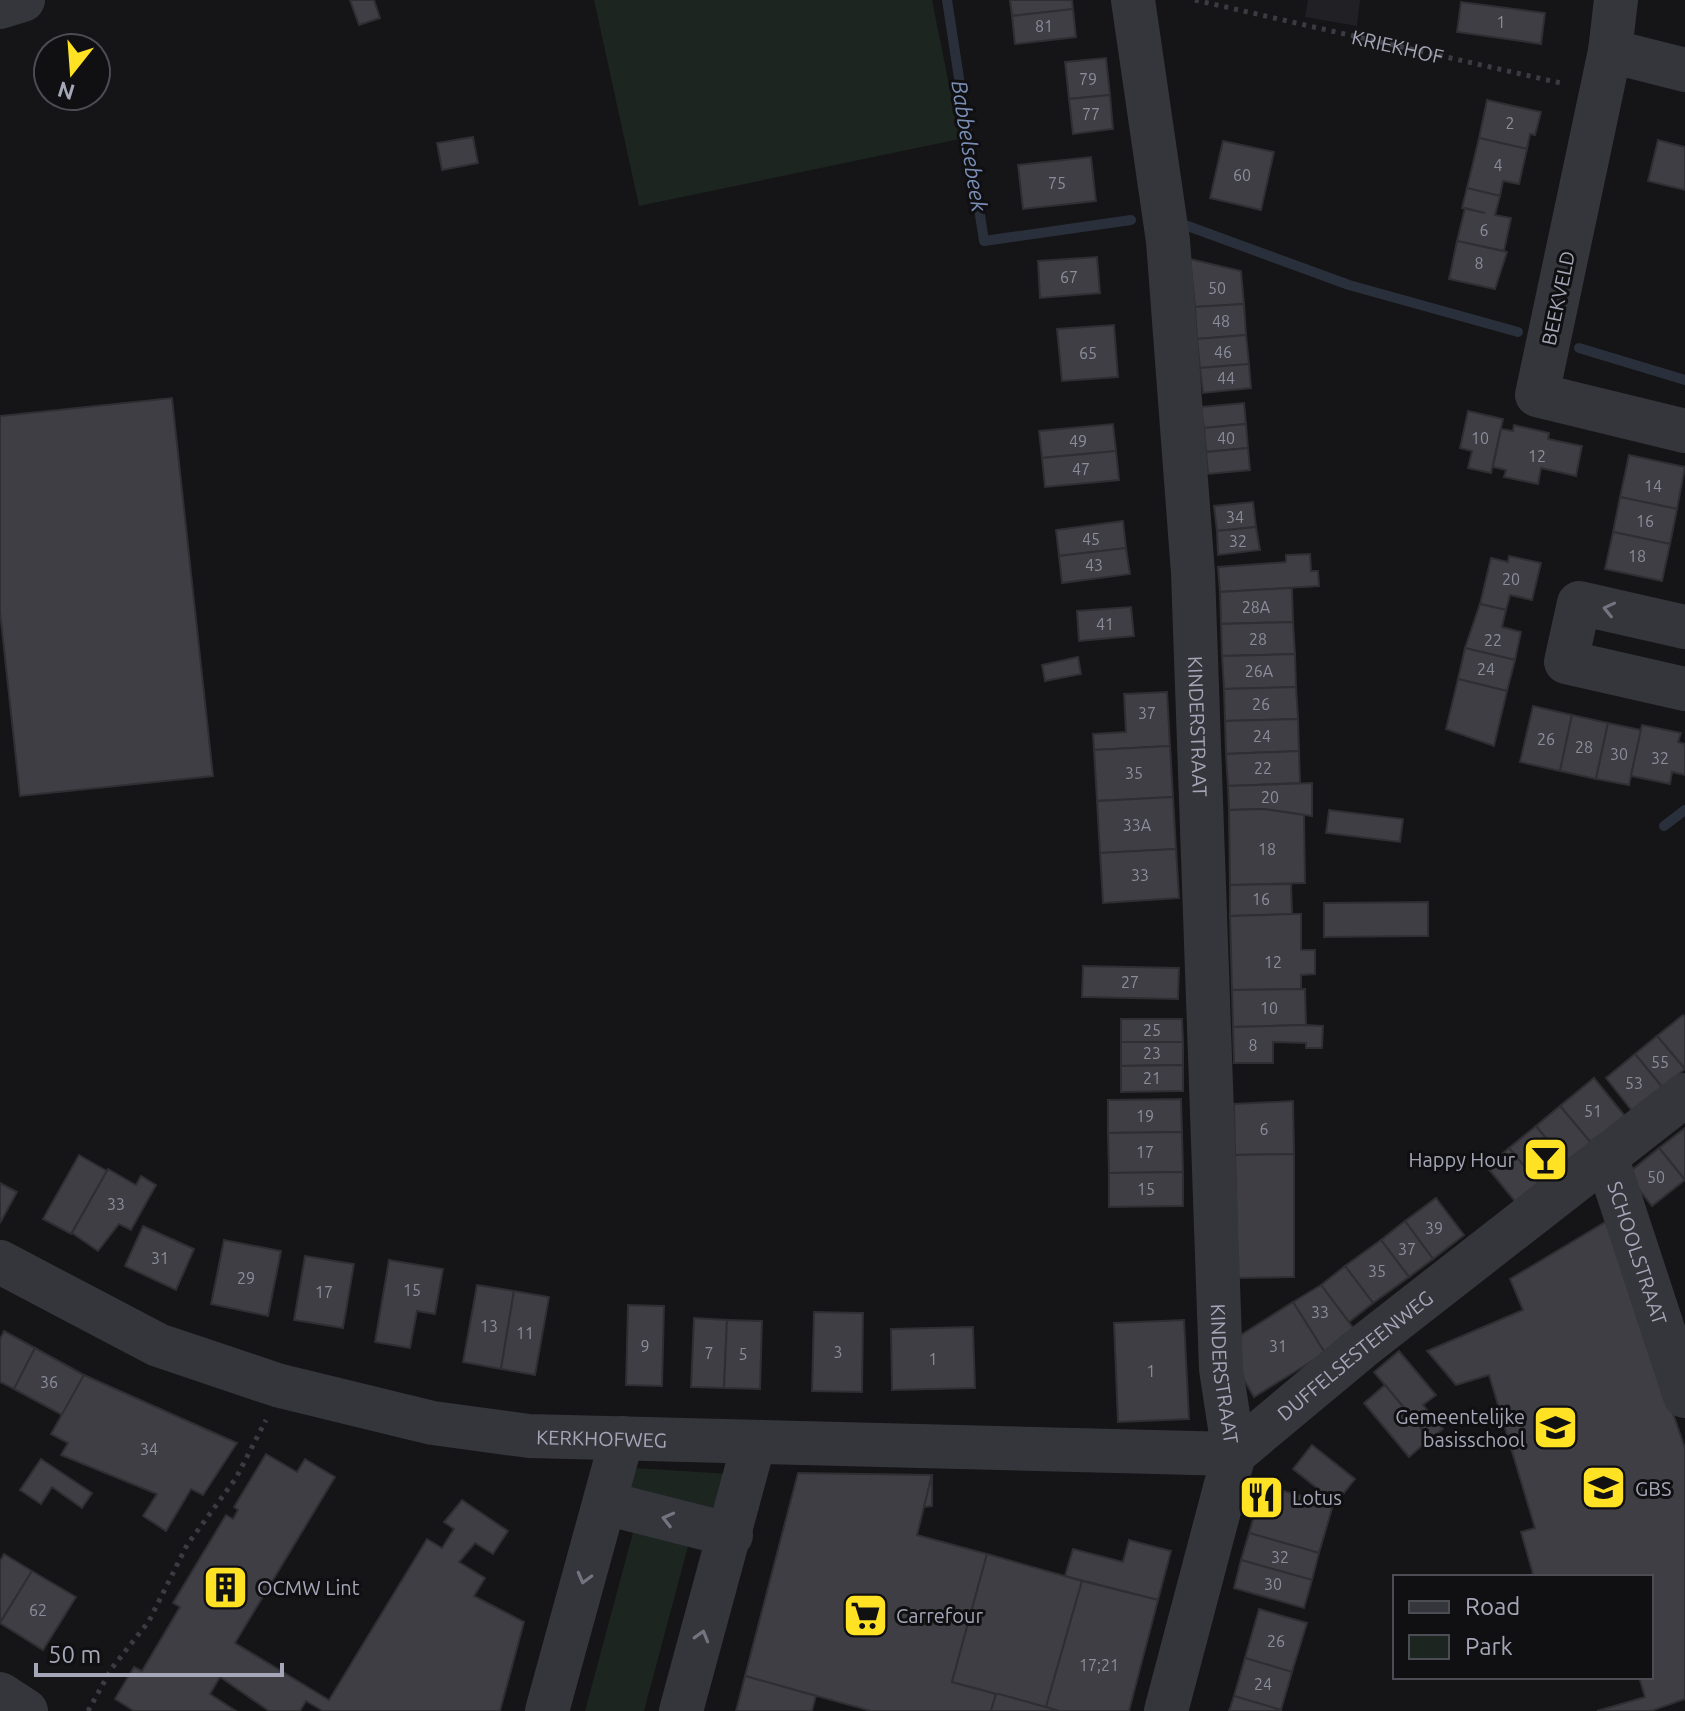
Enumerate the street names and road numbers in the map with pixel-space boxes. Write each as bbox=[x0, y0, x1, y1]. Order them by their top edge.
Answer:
street label: KRIEKHOF bbox=[1350, 25, 1446, 68]
street label: BEEKVELD bbox=[1537, 249, 1579, 347]
street label: KINDERSTRAAT bbox=[1184, 656, 1212, 797]
street label: SCHOOLSTRAAT bbox=[1604, 1178, 1672, 1328]
street label: DUFFELSESTEENWEG bbox=[1272, 1285, 1437, 1425]
street label: KINDERSTRAAT bbox=[1207, 1303, 1244, 1445]
street label: KERKHOFWEG bbox=[536, 1425, 667, 1451]

